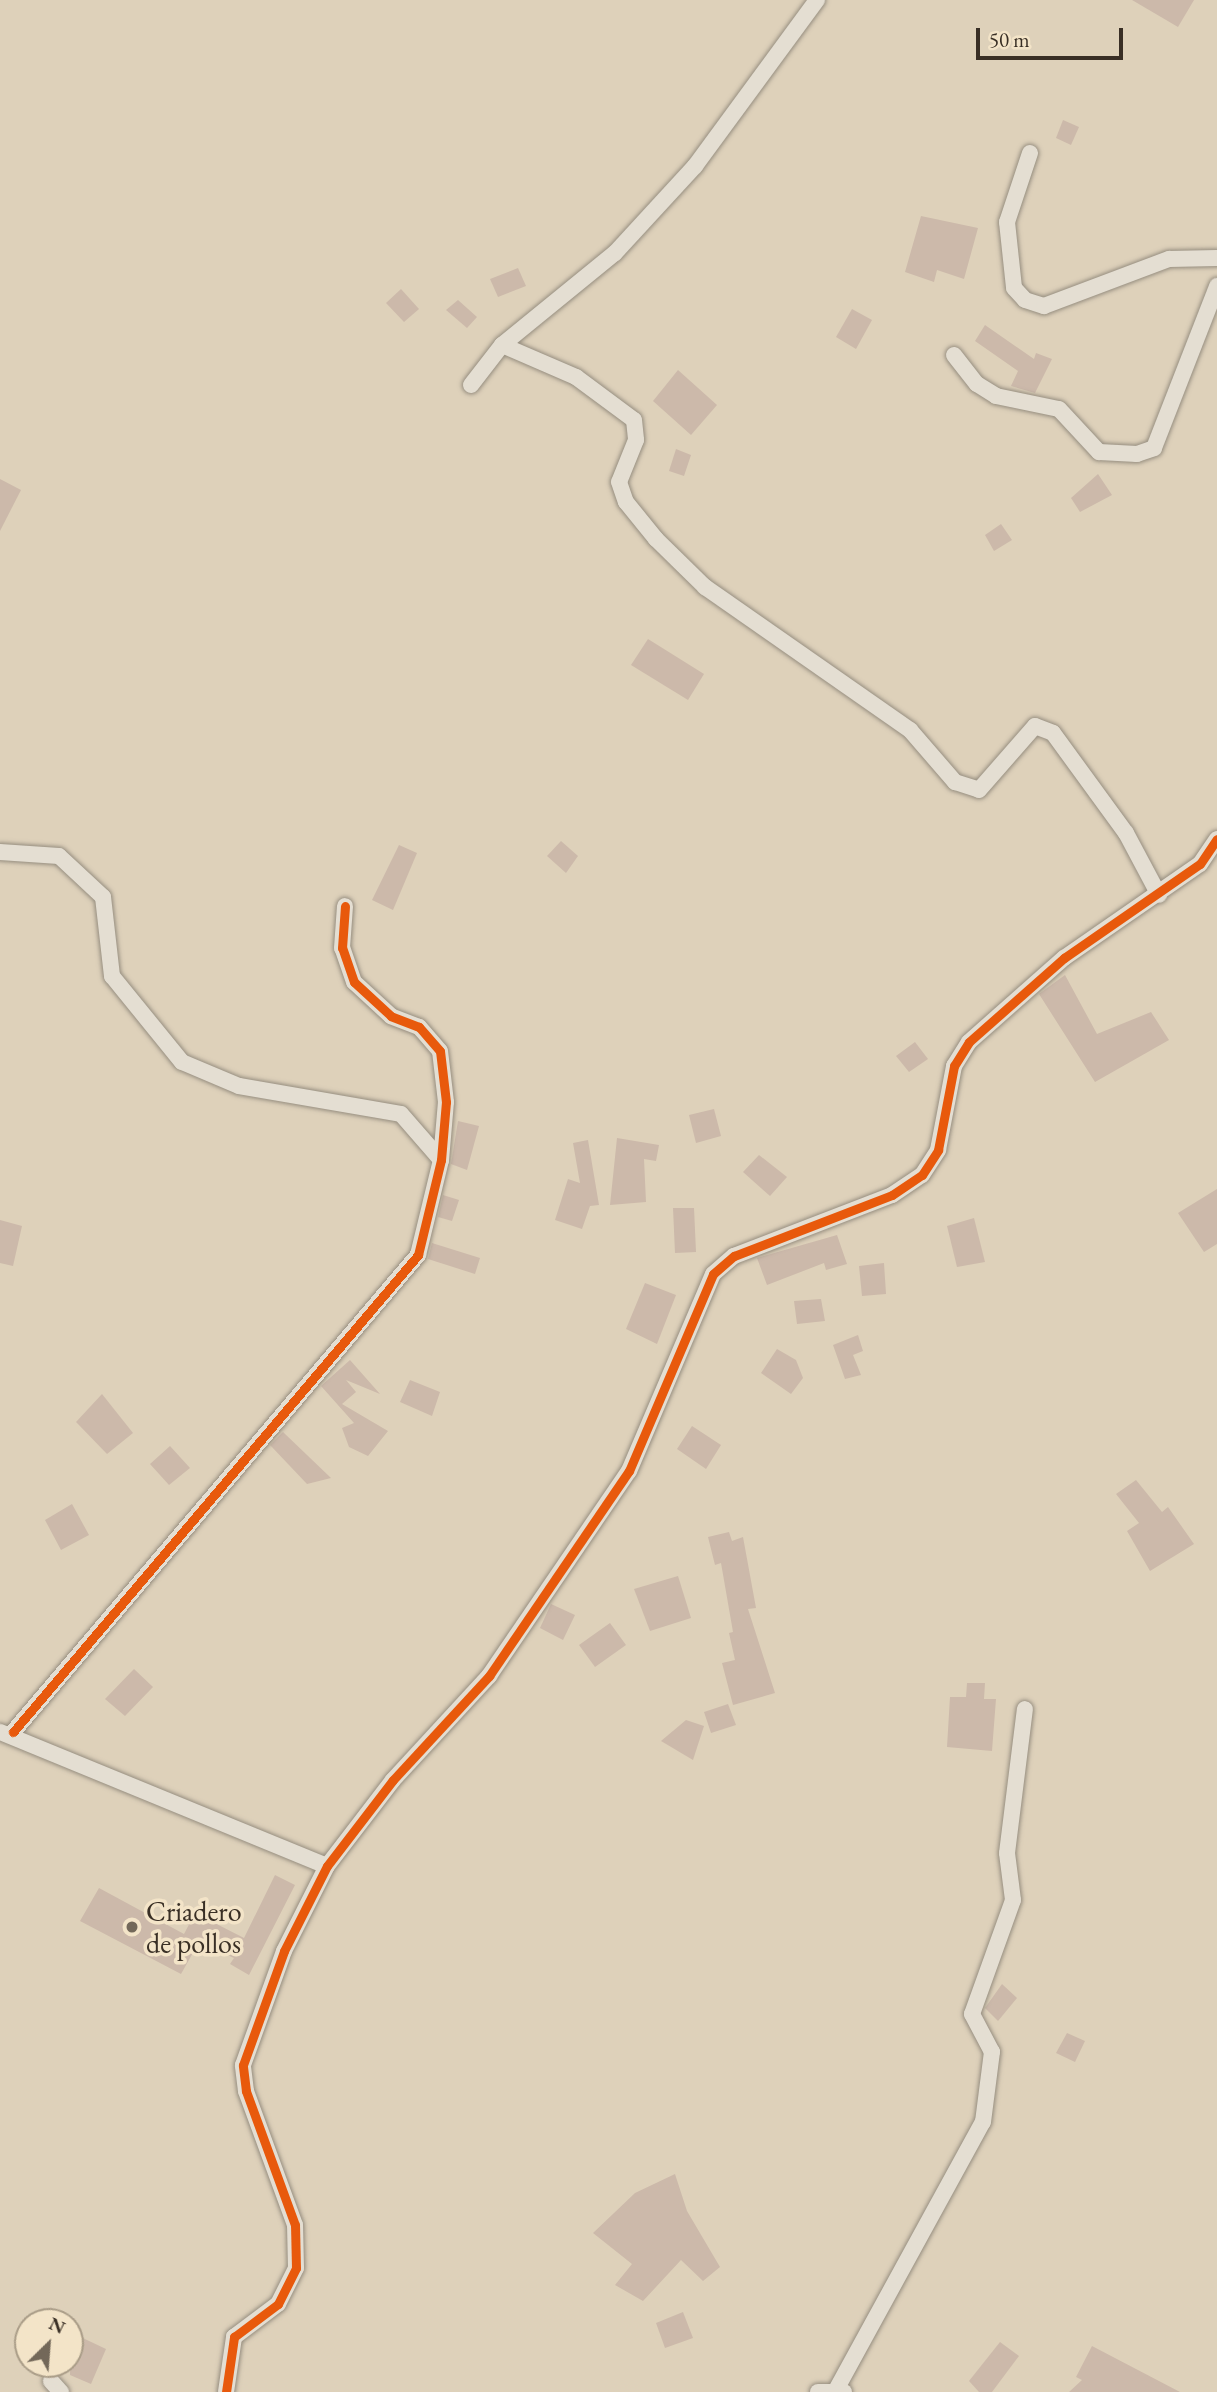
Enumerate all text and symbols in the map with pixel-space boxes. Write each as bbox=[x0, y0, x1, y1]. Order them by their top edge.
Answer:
scale bar bbox=[979, 14, 1126, 58]
text: 50 m bbox=[989, 26, 1030, 53]
place label: Criadero de pollos bbox=[146, 1894, 242, 1960]
marker: Criadero de pollos bbox=[124, 1919, 140, 1935]
north arrow bbox=[14, 2308, 84, 2378]
text: N bbox=[45, 2311, 69, 2340]

